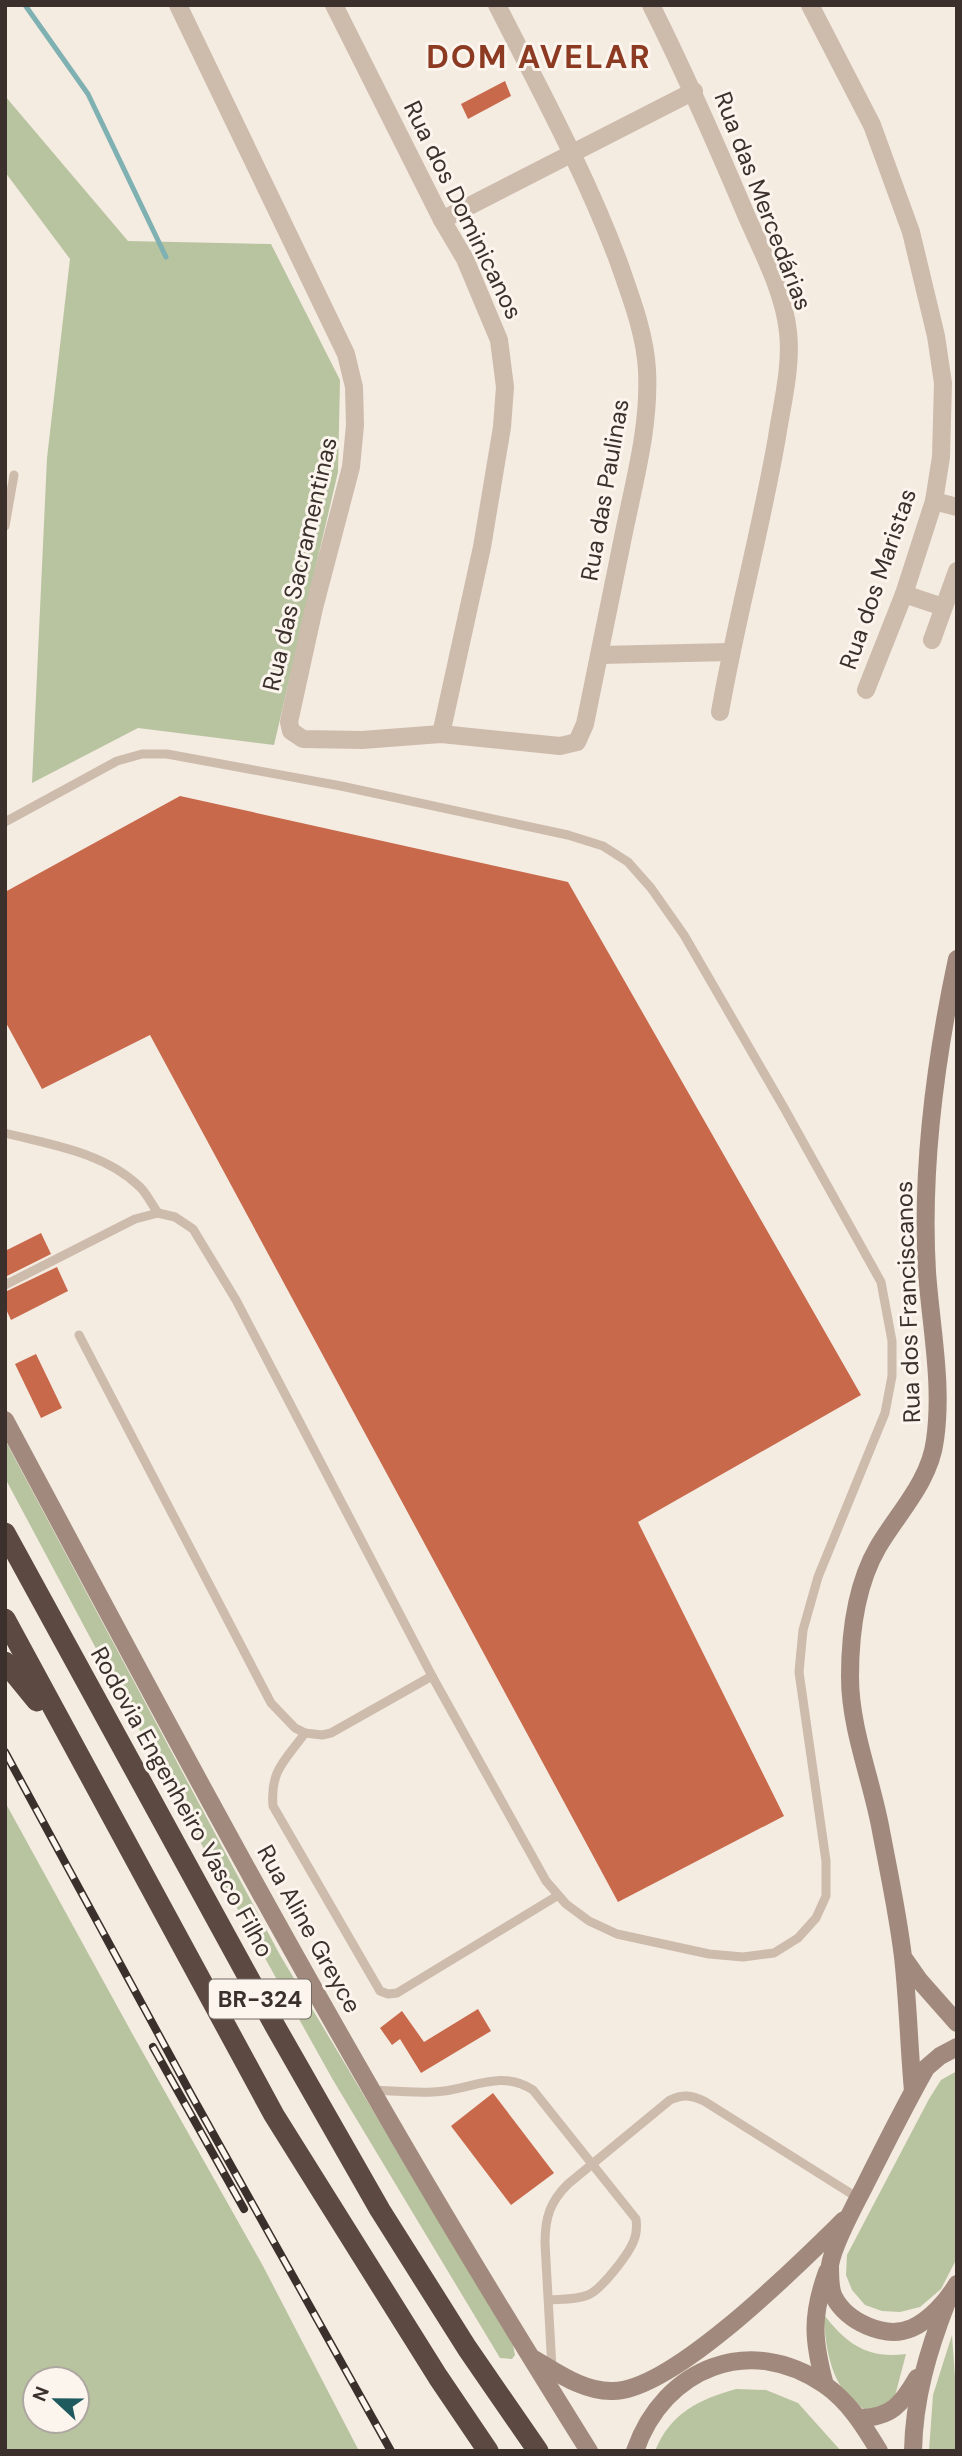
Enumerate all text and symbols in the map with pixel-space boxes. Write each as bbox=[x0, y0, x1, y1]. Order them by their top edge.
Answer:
district label: DOM AVELAR bbox=[426, 36, 652, 78]
street label: Rua das Mercedárias bbox=[708, 87, 819, 314]
street label: Rua dos Dominicanos bbox=[397, 95, 530, 324]
street label: Rua das Paulinas bbox=[573, 397, 636, 583]
street label: Rua das Sacramentinas bbox=[255, 434, 344, 694]
street label: Rua dos Maristas bbox=[832, 484, 923, 673]
street label: Rua dos Franciscanos bbox=[888, 1181, 927, 1424]
street label: Rodovia Engenheiro Vasco Filho bbox=[84, 1641, 281, 1962]
street label: Rua Aline Greyce bbox=[250, 1839, 368, 2018]
road number: BR-324 bbox=[209, 1980, 311, 2018]
north arrow bbox=[21, 2365, 91, 2435]
text: N bbox=[27, 2383, 55, 2405]

